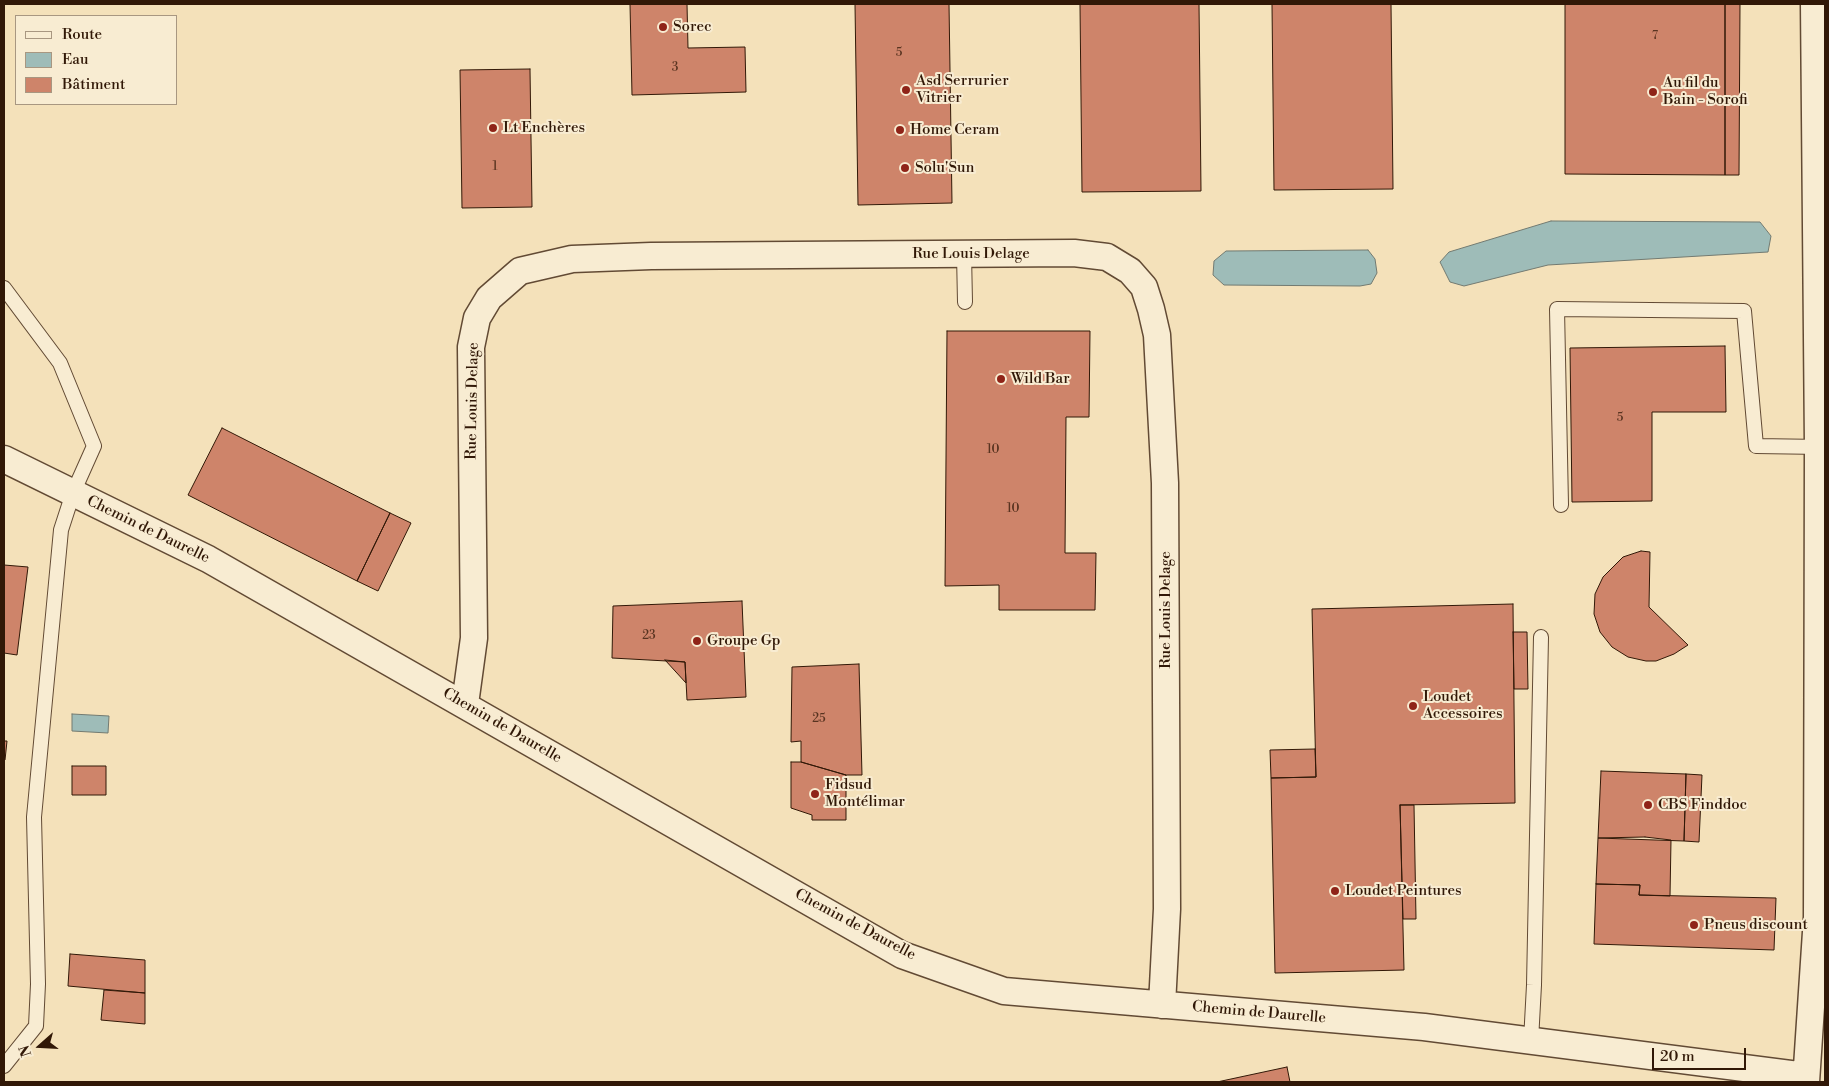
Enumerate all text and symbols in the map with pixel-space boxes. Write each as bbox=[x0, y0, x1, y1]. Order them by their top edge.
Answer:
legend bbox=[15, 15, 178, 105]
place label: Sorec bbox=[673, 18, 712, 36]
marker: Sorec bbox=[657, 21, 669, 33]
text: Route bbox=[62, 25, 102, 44]
house number: 7 bbox=[1652, 29, 1658, 43]
house number: 5 bbox=[896, 46, 902, 60]
text: Eau bbox=[62, 50, 89, 69]
house number: 3 bbox=[672, 61, 678, 75]
place label: Asd Serrurier Vitrier bbox=[916, 72, 1009, 107]
place label: Au fil du Bain - Sorofi bbox=[1663, 74, 1748, 109]
text: Bâtiment bbox=[62, 75, 125, 94]
marker: Asd Serrurier Vitrier bbox=[900, 84, 912, 96]
marker: Au fil du Bain - Sorofi bbox=[1647, 86, 1659, 98]
place label: Lt Enchères bbox=[503, 119, 585, 137]
place label: Home Ceram bbox=[910, 121, 999, 139]
marker: Lt Enchères bbox=[487, 122, 499, 134]
marker: Home Ceram bbox=[894, 124, 906, 136]
place label: Solu'Sun bbox=[915, 159, 974, 177]
house number: 1 bbox=[492, 160, 498, 174]
marker: Solu'Sun bbox=[899, 162, 911, 174]
street label: Rue Louis Delage bbox=[912, 245, 1030, 263]
street label: Rue Louis Delage bbox=[463, 342, 483, 460]
place label: Wild Bar bbox=[1011, 370, 1070, 388]
marker: Wild Bar bbox=[995, 373, 1007, 385]
house number: 5 bbox=[1617, 411, 1623, 425]
house number: 10 bbox=[987, 443, 999, 457]
street label: Chemin de Daurelle bbox=[84, 492, 212, 568]
house number: 10 bbox=[1007, 502, 1019, 516]
street label: Rue Louis Delage bbox=[1157, 551, 1175, 669]
house number: 23 bbox=[642, 629, 656, 643]
place label: Groupe Gp bbox=[707, 632, 780, 650]
marker: Groupe Gp bbox=[691, 635, 703, 647]
street label: Chemin de Daurelle bbox=[439, 685, 565, 767]
place label: Loudet Accessoires bbox=[1423, 688, 1503, 723]
marker: Loudet Accessoires bbox=[1407, 700, 1419, 712]
house number: 25 bbox=[812, 712, 826, 726]
place label: Fidsud Montélimar bbox=[825, 776, 905, 811]
marker: Fidsud Montélimar bbox=[809, 788, 821, 800]
place label: CBS Finddoc bbox=[1658, 796, 1747, 814]
marker: CBS Finddoc bbox=[1642, 799, 1654, 811]
place label: Loudet Peintures bbox=[1345, 882, 1462, 900]
marker: Loudet Peintures bbox=[1329, 885, 1341, 897]
street label: Chemin de Daurelle bbox=[791, 886, 919, 964]
place label: Pneus discount bbox=[1704, 916, 1808, 934]
marker: Pneus discount bbox=[1688, 919, 1700, 931]
street label: Chemin de Daurelle bbox=[1191, 998, 1327, 1028]
north arrow bbox=[15, 1021, 65, 1071]
scale bar bbox=[1654, 1038, 1748, 1070]
text: N bbox=[16, 1043, 36, 1059]
text: 20 m bbox=[1660, 1047, 1695, 1066]

